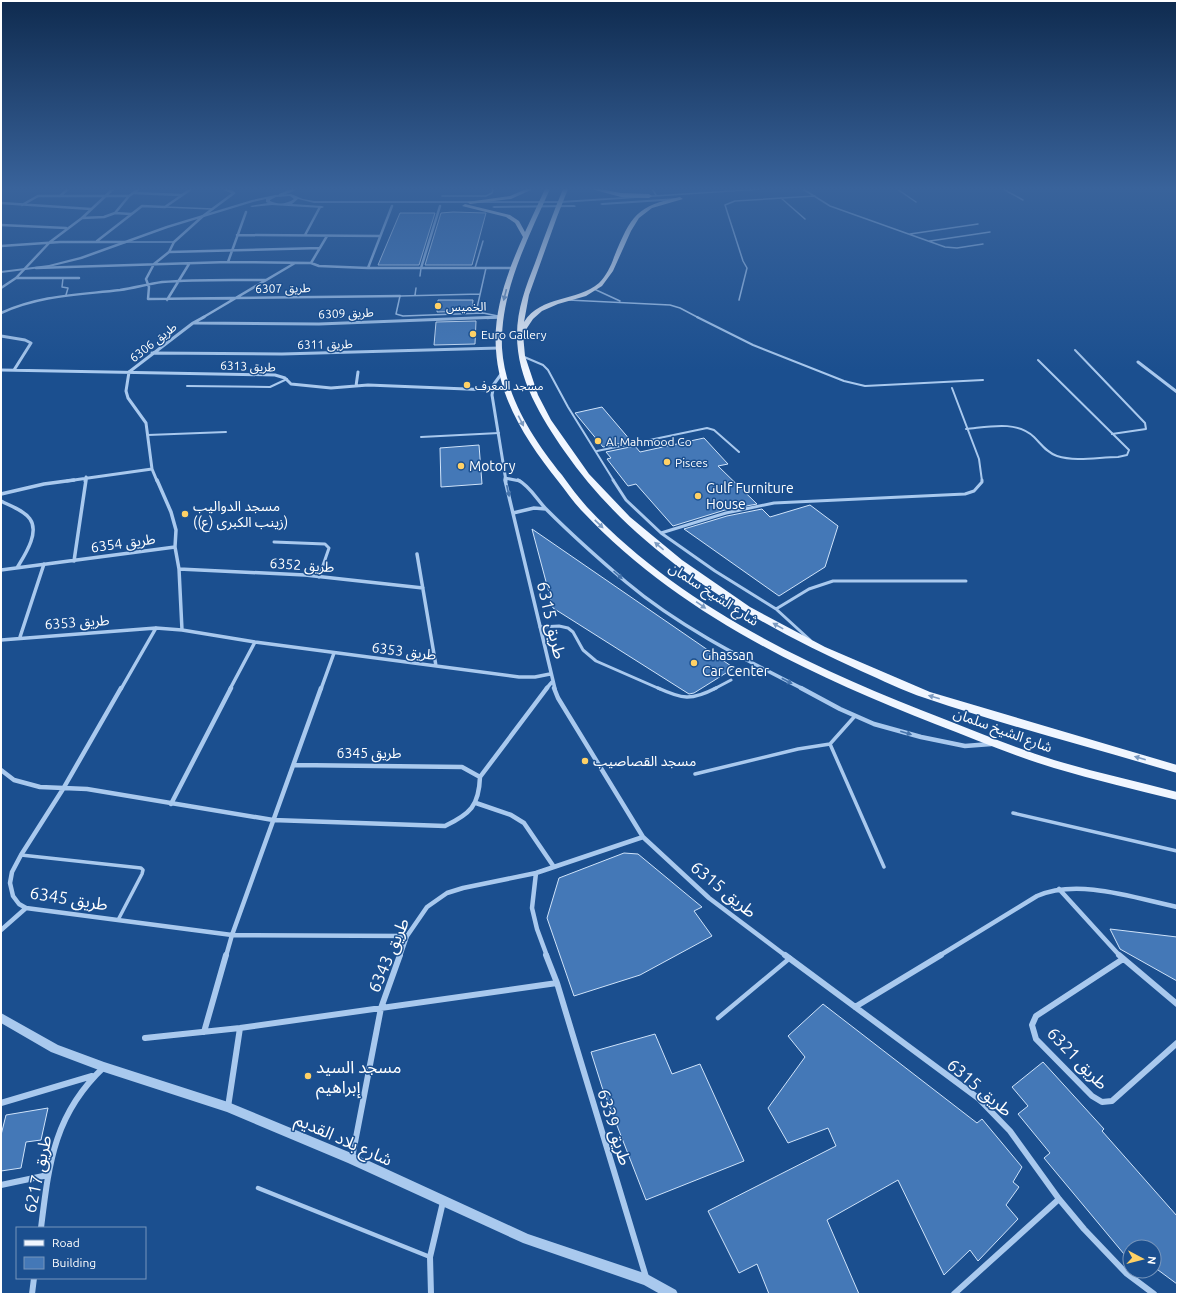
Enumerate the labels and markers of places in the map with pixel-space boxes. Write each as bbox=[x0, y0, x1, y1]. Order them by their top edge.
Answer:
place label: الخميس bbox=[446, 300, 486, 314]
marker: الخميس bbox=[433, 301, 443, 311]
place label: Euro Gallery bbox=[481, 328, 547, 341]
marker: Euro Gallery bbox=[468, 329, 478, 339]
place label: مسجد المعرف bbox=[475, 379, 544, 393]
marker: مسجد المعرف bbox=[462, 380, 472, 390]
place label: Al Mahmood Co bbox=[606, 435, 692, 448]
marker: Al Mahmood Co bbox=[593, 436, 603, 446]
place label: Pisces bbox=[675, 456, 708, 469]
marker: Pisces bbox=[662, 457, 672, 467]
place label: Motory bbox=[469, 458, 516, 474]
marker: Motory bbox=[456, 461, 466, 471]
place label: Gulf Furniture House bbox=[706, 480, 794, 512]
marker: Gulf Furniture House bbox=[693, 491, 703, 501]
place label: مسجد الدواليب (زينب الكبرى (ع)) bbox=[193, 498, 288, 533]
marker: مسجد الدواليب (زينب الكبرى (ع)) bbox=[180, 509, 190, 519]
place label: Ghassan Car Center bbox=[702, 647, 770, 679]
marker: Ghassan Car Center bbox=[689, 658, 699, 668]
place label: مسجد القصاصيب bbox=[593, 753, 696, 769]
marker: مسجد القصاصيب bbox=[580, 756, 590, 766]
place label: مسجد السيد إبراهيم bbox=[316, 1057, 401, 1100]
marker: مسجد السيد إبراهيم bbox=[303, 1071, 313, 1081]

